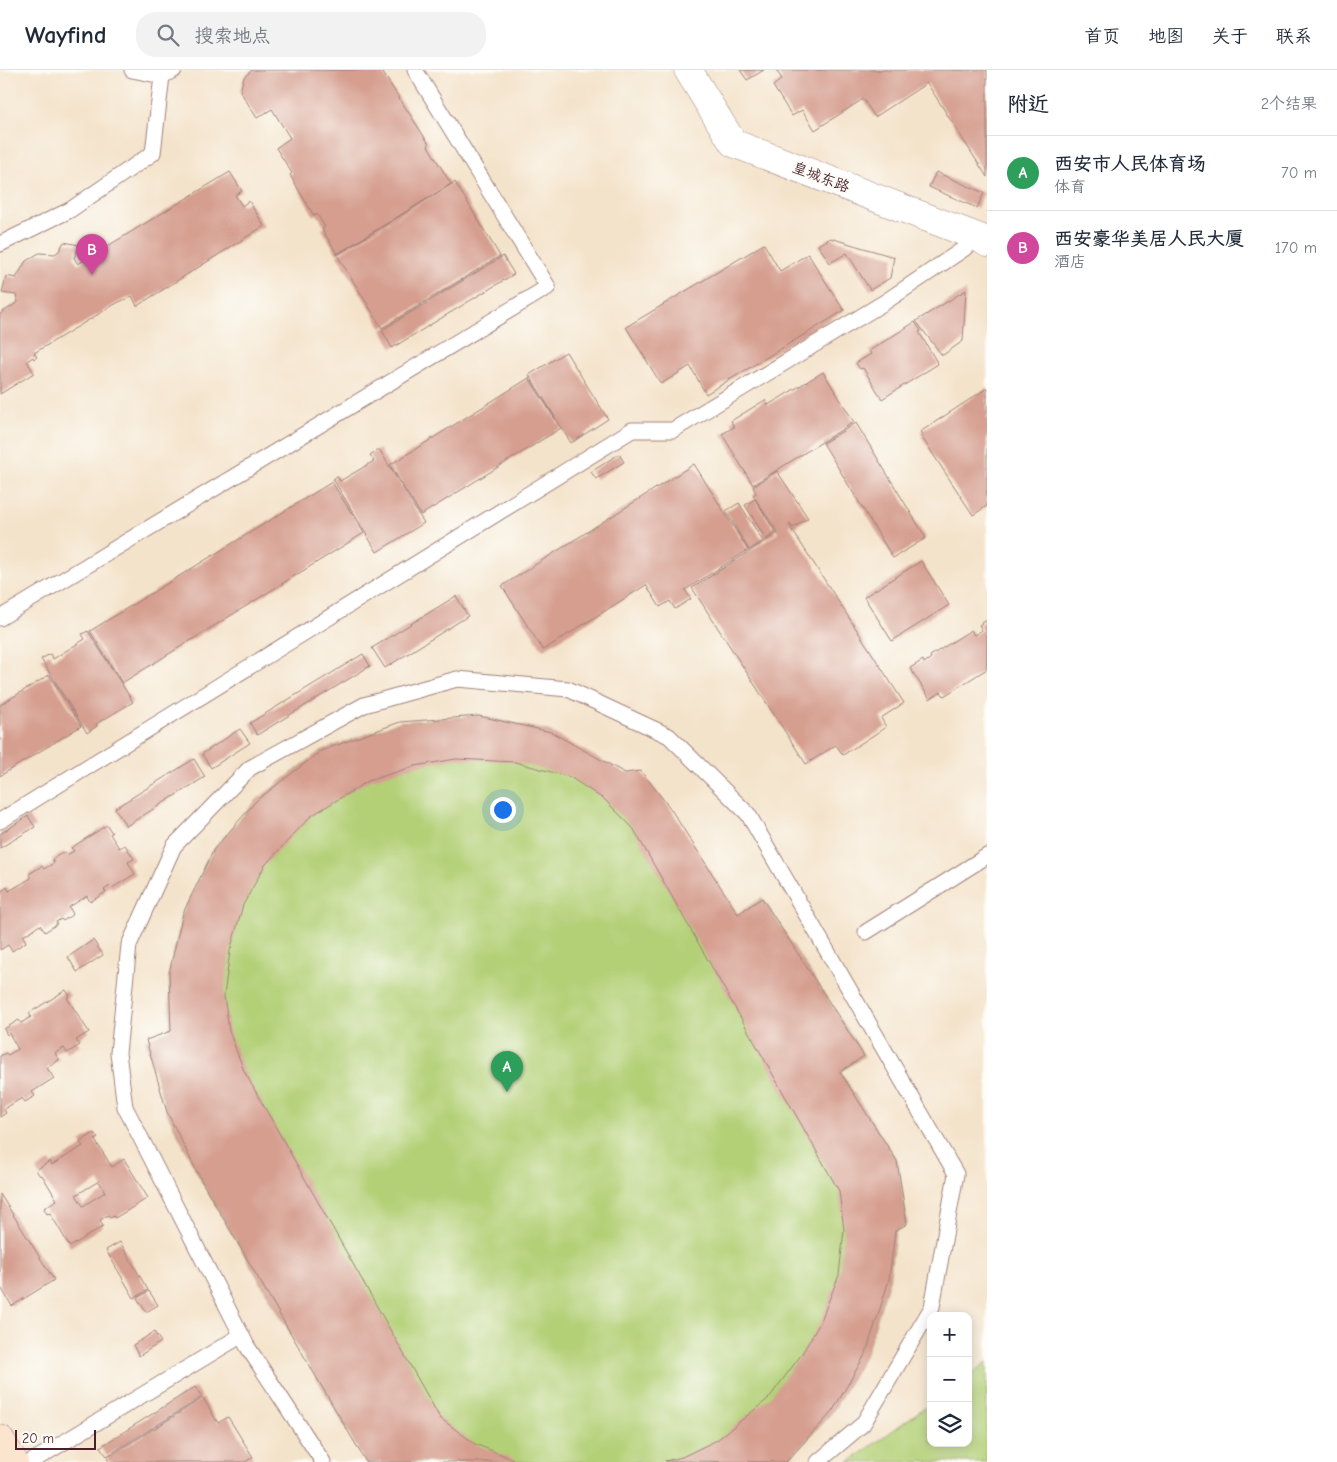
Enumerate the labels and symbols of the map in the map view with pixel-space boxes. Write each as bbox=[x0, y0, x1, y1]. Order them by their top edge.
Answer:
street label: 皇城东路 bbox=[790, 158, 852, 196]
pin: B bbox=[76, 234, 108, 275]
your location bbox=[490, 797, 516, 823]
pin: A bbox=[491, 1051, 523, 1092]
scale bar bbox=[15, 1427, 96, 1450]

